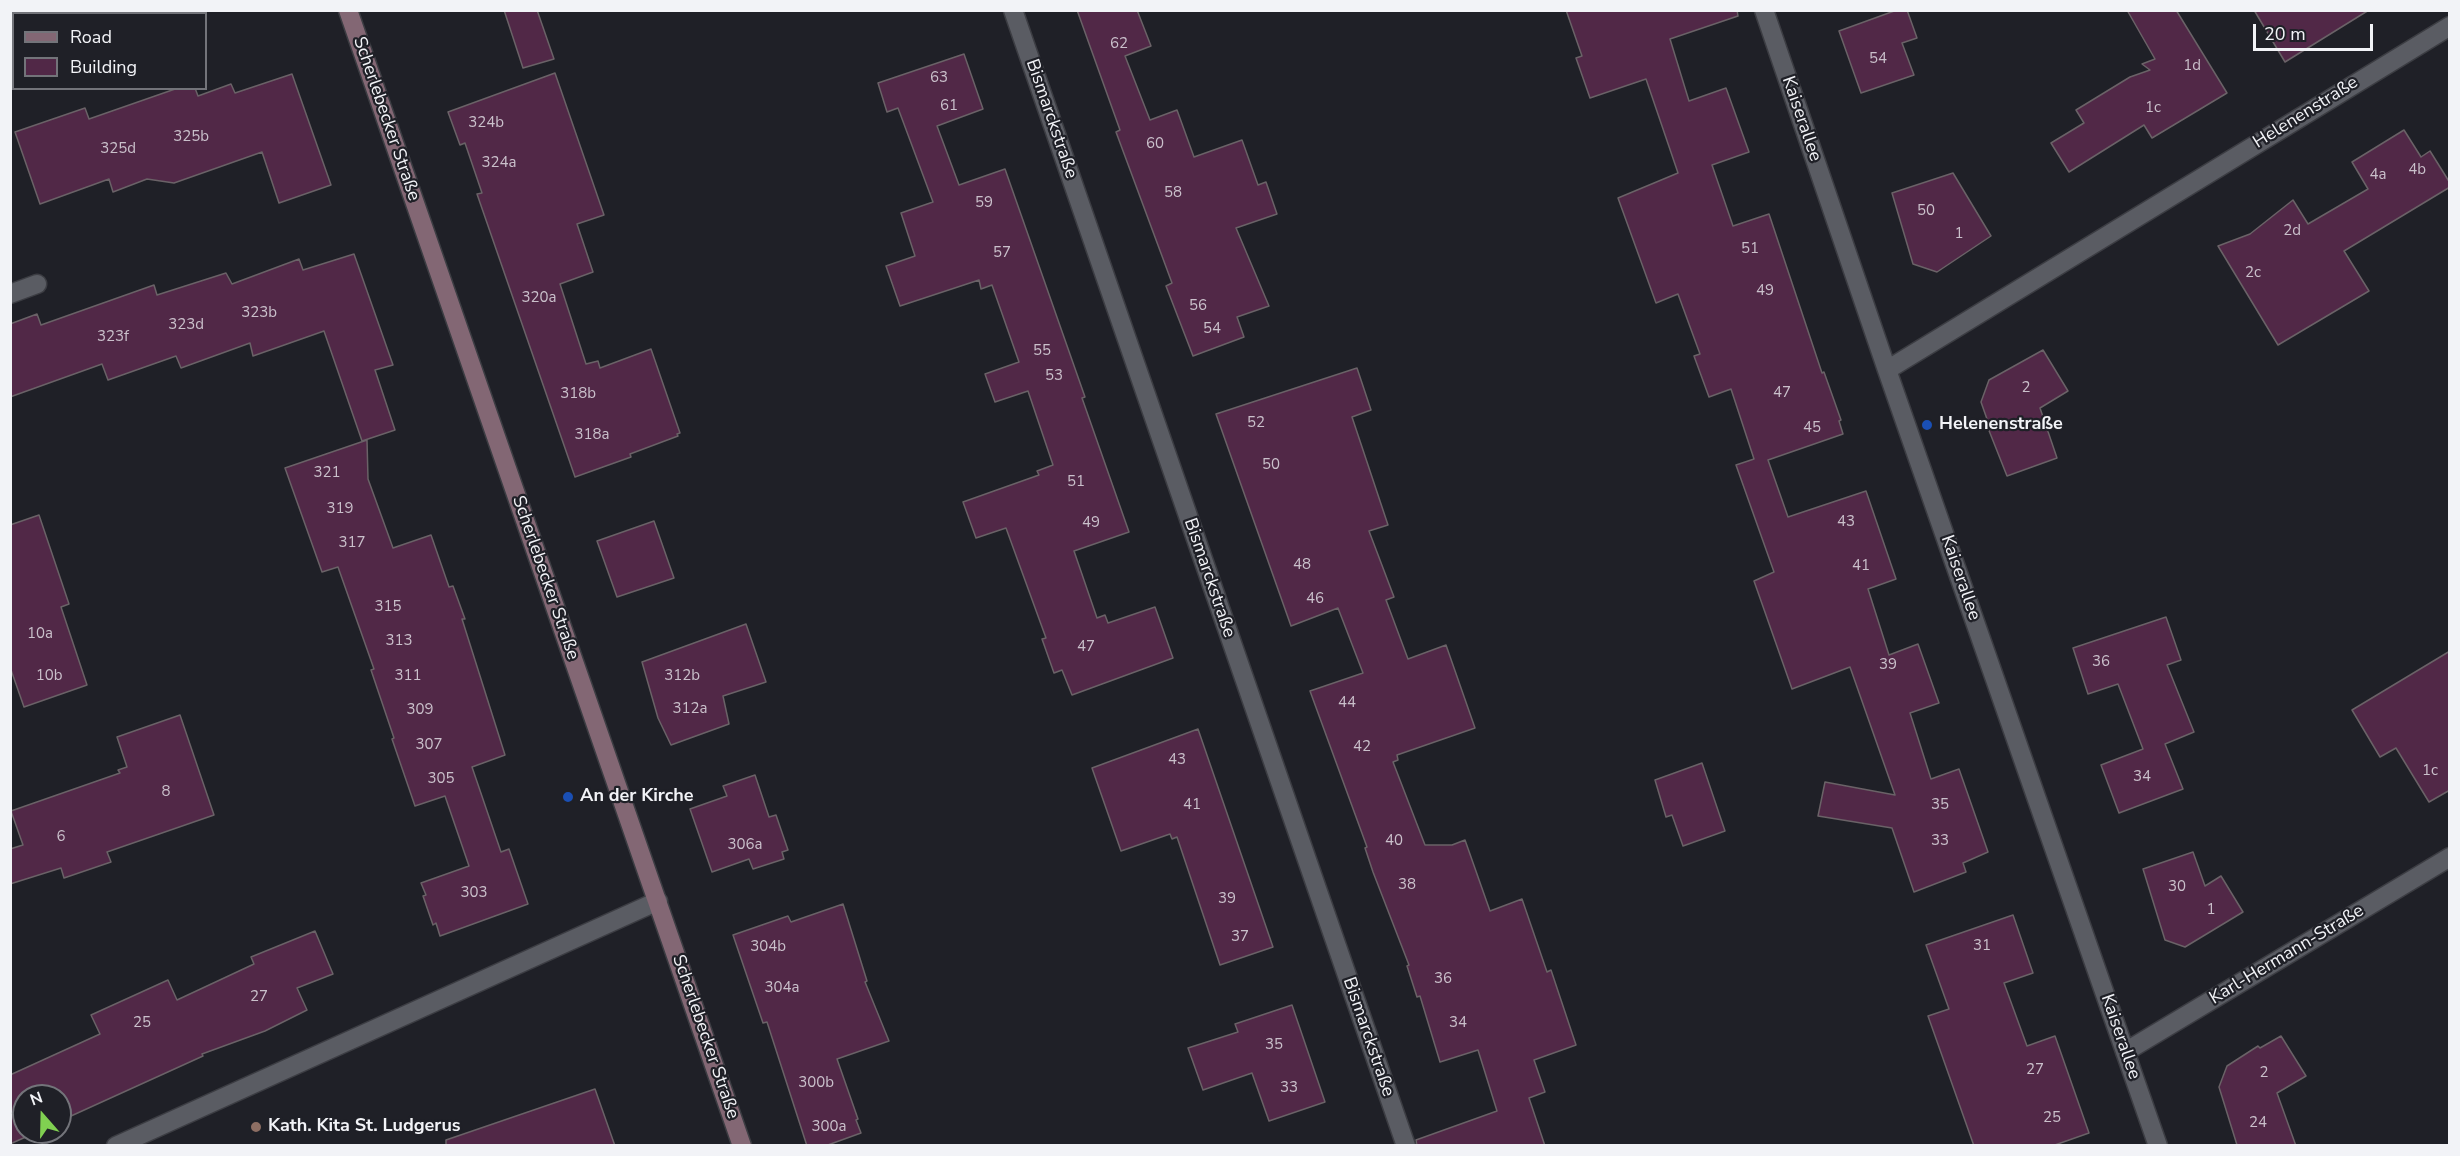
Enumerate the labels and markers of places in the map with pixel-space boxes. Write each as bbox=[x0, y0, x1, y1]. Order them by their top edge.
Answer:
place label: Helenenstraße bbox=[1939, 414, 2063, 436]
marker: Helenenstraße bbox=[1920, 418, 1934, 432]
place label: An der Kirche bbox=[580, 786, 693, 808]
marker: An der Kirche bbox=[561, 790, 575, 804]
place label: Kath. Kita St. Ludgerus bbox=[268, 1116, 461, 1138]
marker: Kath. Kita St. Ludgerus bbox=[249, 1120, 263, 1134]

